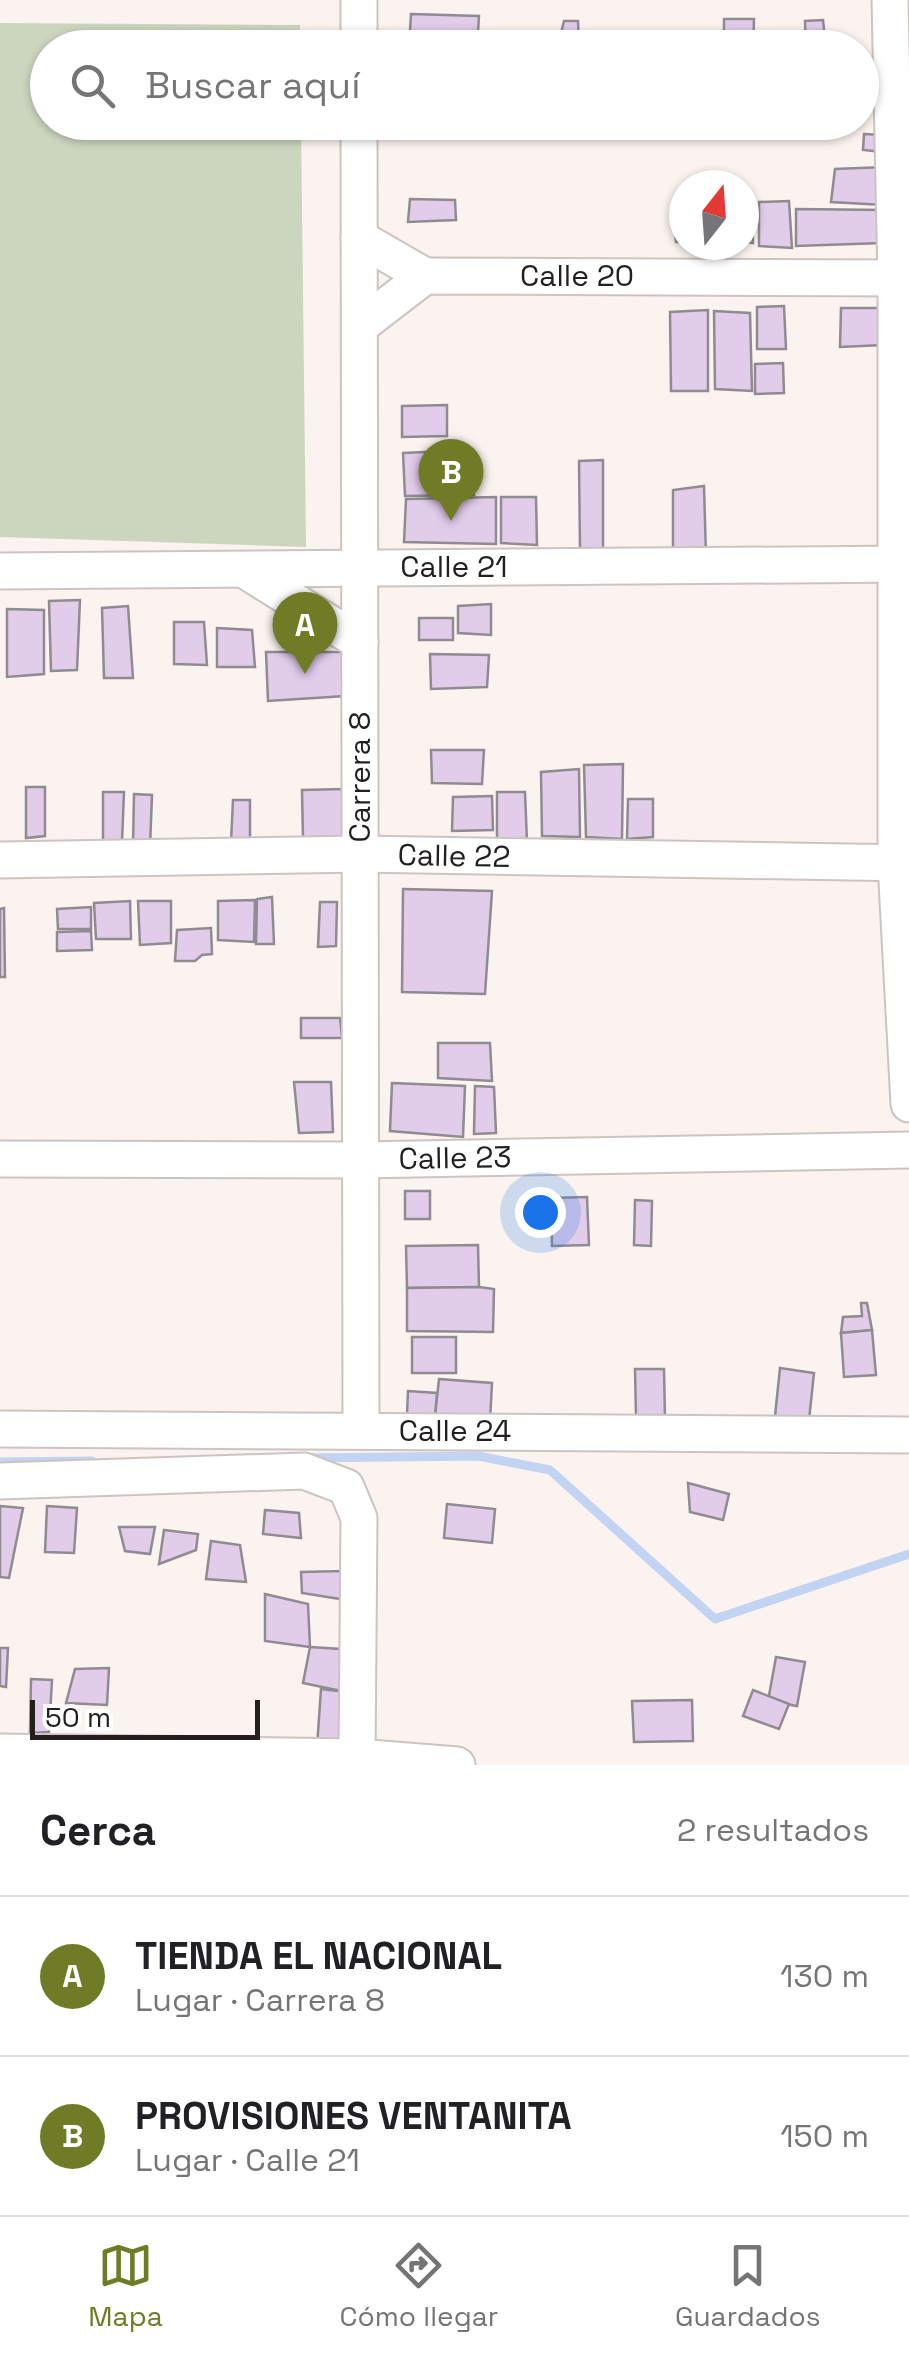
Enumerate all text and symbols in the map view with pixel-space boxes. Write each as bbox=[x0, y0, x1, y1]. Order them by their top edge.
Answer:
search box bbox=[30, 30, 879, 140]
icon: search bbox=[65, 58, 120, 113]
text: Buscar aquí bbox=[145, 61, 360, 109]
north arrow bbox=[669, 170, 759, 260]
street label: Calle 20 bbox=[520, 256, 634, 295]
pin: B bbox=[418, 438, 484, 521]
street label: Calle 21 bbox=[400, 547, 508, 586]
pin: A bbox=[272, 592, 338, 674]
street label: Carrera 8 bbox=[340, 712, 379, 842]
street label: Calle 22 bbox=[397, 835, 511, 876]
street label: Calle 23 bbox=[398, 1137, 512, 1178]
your location bbox=[515, 1187, 566, 1238]
street label: Calle 24 bbox=[399, 1411, 511, 1450]
scale bar bbox=[30, 1695, 260, 1740]
text: 50 m bbox=[45, 1699, 111, 1735]
text: Cerca bbox=[40, 1804, 156, 1857]
text: 2 resultados bbox=[677, 1810, 869, 1850]
text: TIENDA EL NACIONAL bbox=[135, 1932, 502, 1980]
text: A bbox=[62, 1956, 83, 1996]
text: 130 m bbox=[780, 1956, 869, 1996]
text: Lugar · Carrera 8 bbox=[135, 1980, 385, 2020]
text: PROVISIONES VENTANITA bbox=[135, 2092, 572, 2140]
text: B bbox=[62, 2116, 83, 2156]
text: 150 m bbox=[780, 2116, 869, 2156]
text: Lugar · Calle 21 bbox=[135, 2140, 360, 2180]
tab: Mapa bbox=[88, 2238, 163, 2334]
tab: Cómo llegar bbox=[340, 2238, 498, 2334]
tab: Guardados bbox=[675, 2238, 821, 2334]

